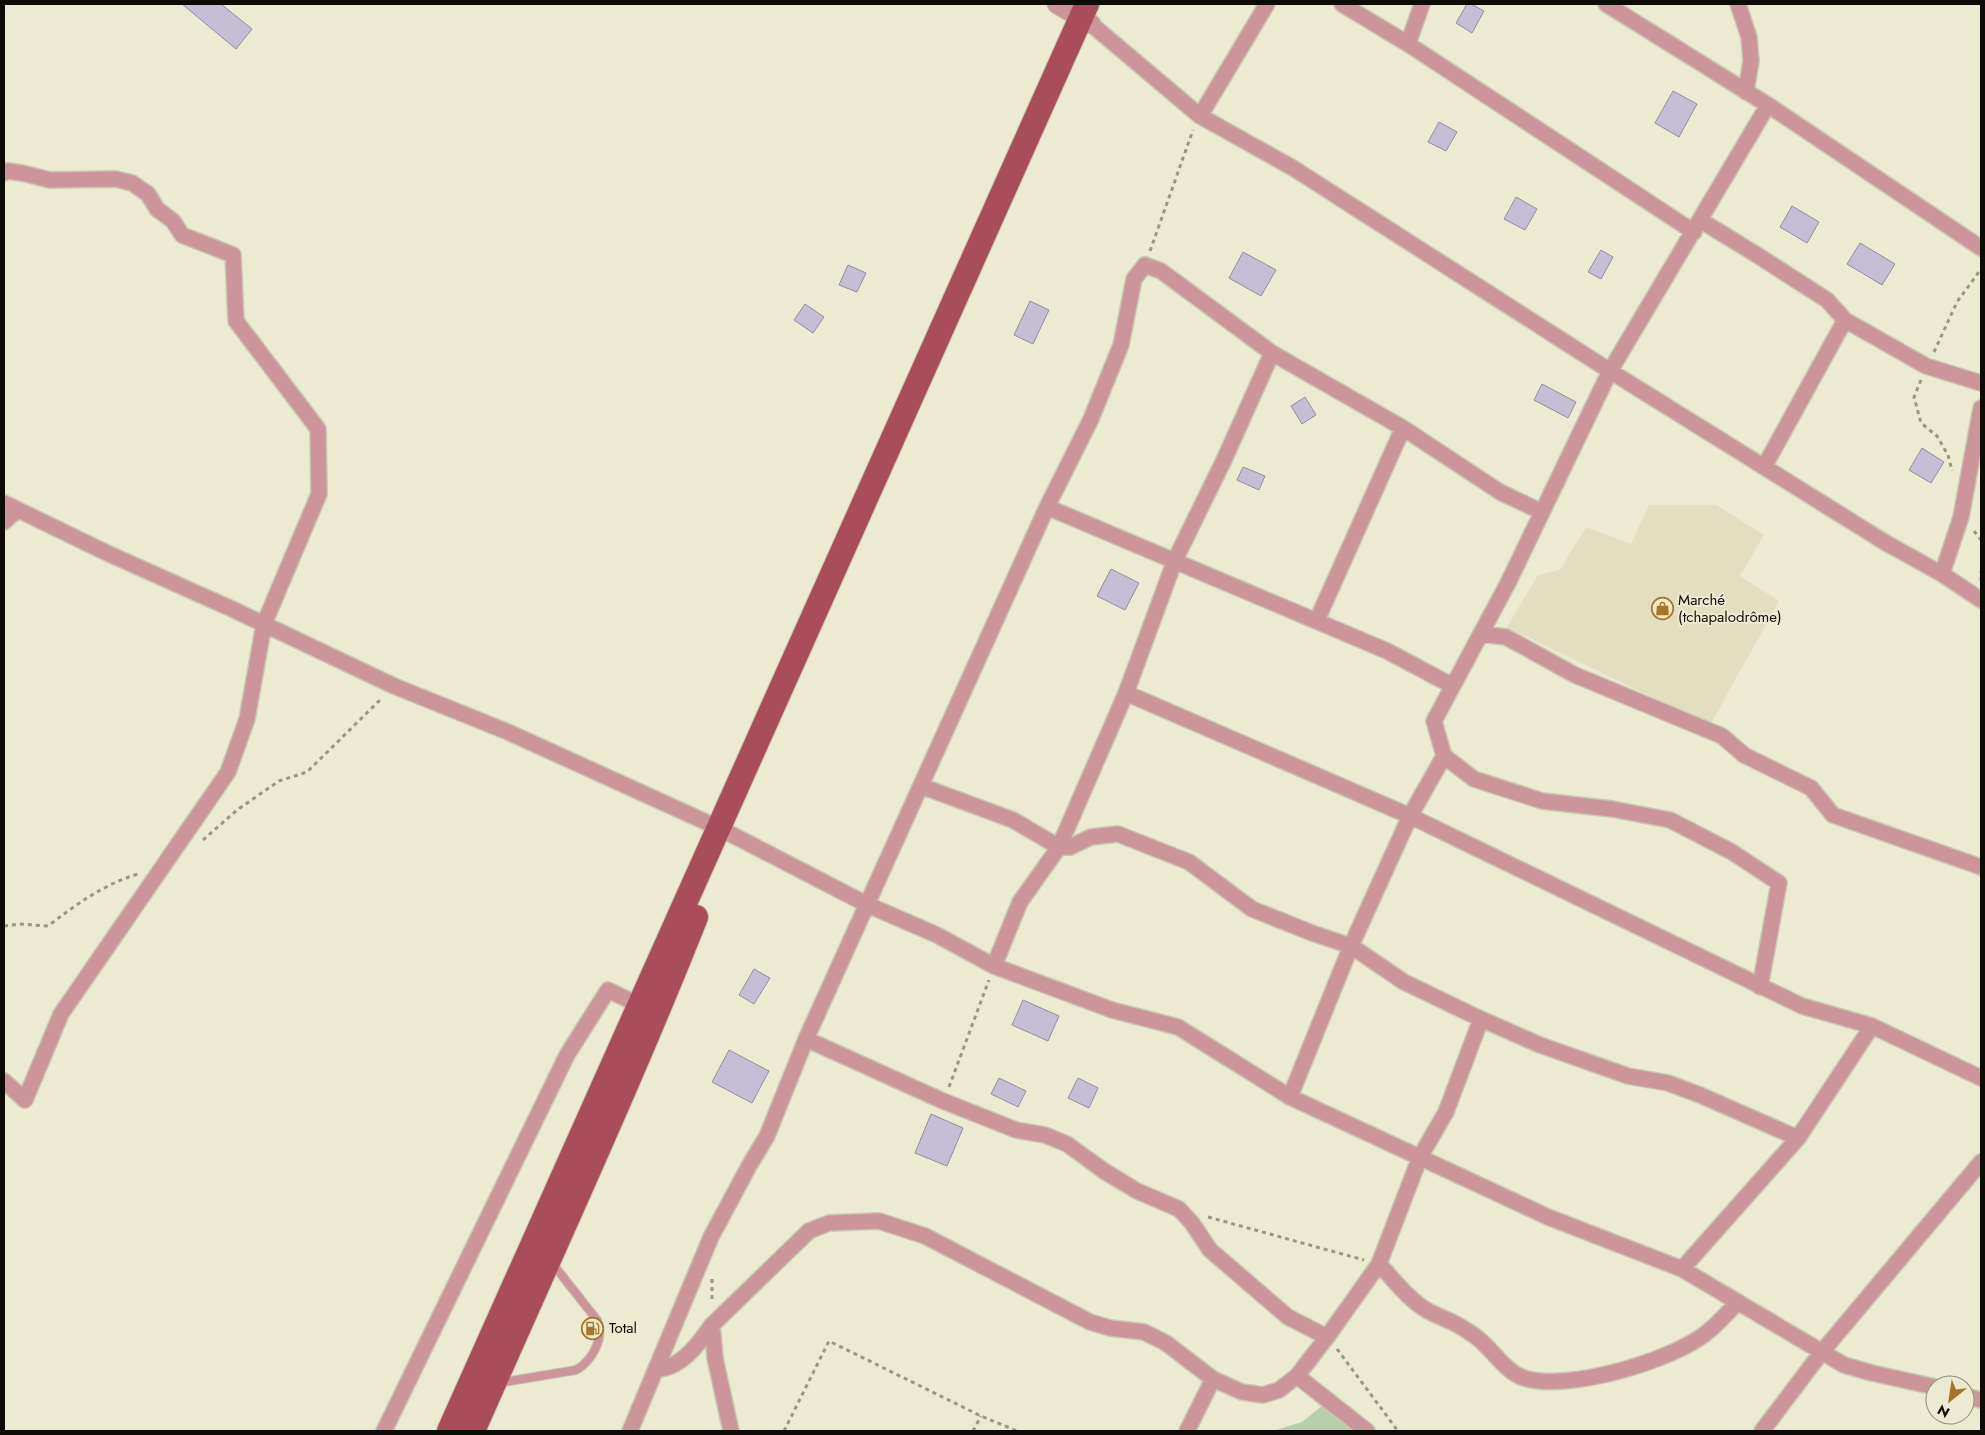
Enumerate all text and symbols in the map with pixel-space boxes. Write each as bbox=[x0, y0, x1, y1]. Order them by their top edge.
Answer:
place label: Marché (tchapalodrôme) bbox=[1678, 589, 1782, 628]
shop icon: Marché (tchapalodrôme) bbox=[1650, 597, 1674, 621]
fuel station icon: Total bbox=[581, 1316, 605, 1340]
place label: Total bbox=[609, 1317, 637, 1339]
north arrow bbox=[1925, 1375, 1975, 1425]
text: N bbox=[1934, 1400, 1953, 1423]

